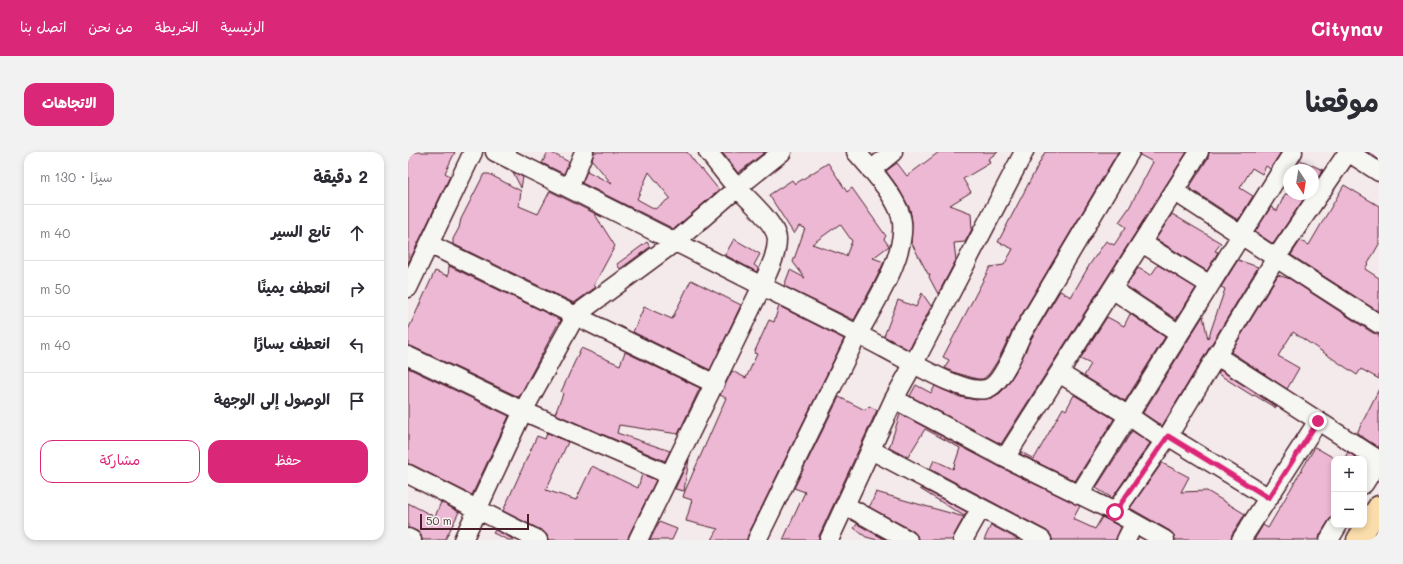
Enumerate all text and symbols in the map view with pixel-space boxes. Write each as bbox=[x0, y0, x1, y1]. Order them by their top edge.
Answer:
text: Citynav bbox=[1311, 16, 1383, 41]
text: اتصل بنا bbox=[20, 17, 66, 36]
text: من نحن bbox=[88, 17, 133, 36]
text: الخريطة bbox=[155, 17, 199, 36]
text: الرئيسية bbox=[221, 17, 264, 36]
button: الاتجاهات bbox=[24, 83, 114, 126]
text: موقعنا bbox=[1305, 83, 1379, 119]
north arrow bbox=[1283, 164, 1319, 200]
text: 2 دقيقة bbox=[313, 165, 368, 187]
text: سيرًا · 130 m bbox=[40, 168, 113, 185]
text: تابع السير bbox=[271, 221, 330, 241]
icon: ahead bbox=[346, 222, 368, 244]
text: 40 m bbox=[40, 224, 70, 241]
text: انعطف يمينًا bbox=[258, 277, 330, 297]
icon: right bbox=[346, 278, 368, 300]
text: 50 m bbox=[40, 280, 70, 297]
text: انعطف يسارًا bbox=[254, 333, 330, 353]
icon: left bbox=[346, 334, 368, 356]
text: 40 m bbox=[40, 336, 70, 353]
text: الوصول إلى الوجهة bbox=[214, 389, 330, 409]
icon: arrive bbox=[346, 390, 368, 412]
route end bbox=[1309, 412, 1327, 430]
button: مشاركة bbox=[40, 440, 200, 483]
button: حفظ bbox=[208, 440, 368, 483]
map controls bbox=[1331, 456, 1367, 528]
button: + bbox=[1331, 456, 1367, 492]
button: − bbox=[1331, 492, 1367, 528]
route start bbox=[1106, 503, 1124, 521]
scale bar bbox=[420, 512, 529, 531]
text: 50 m bbox=[426, 513, 452, 528]

